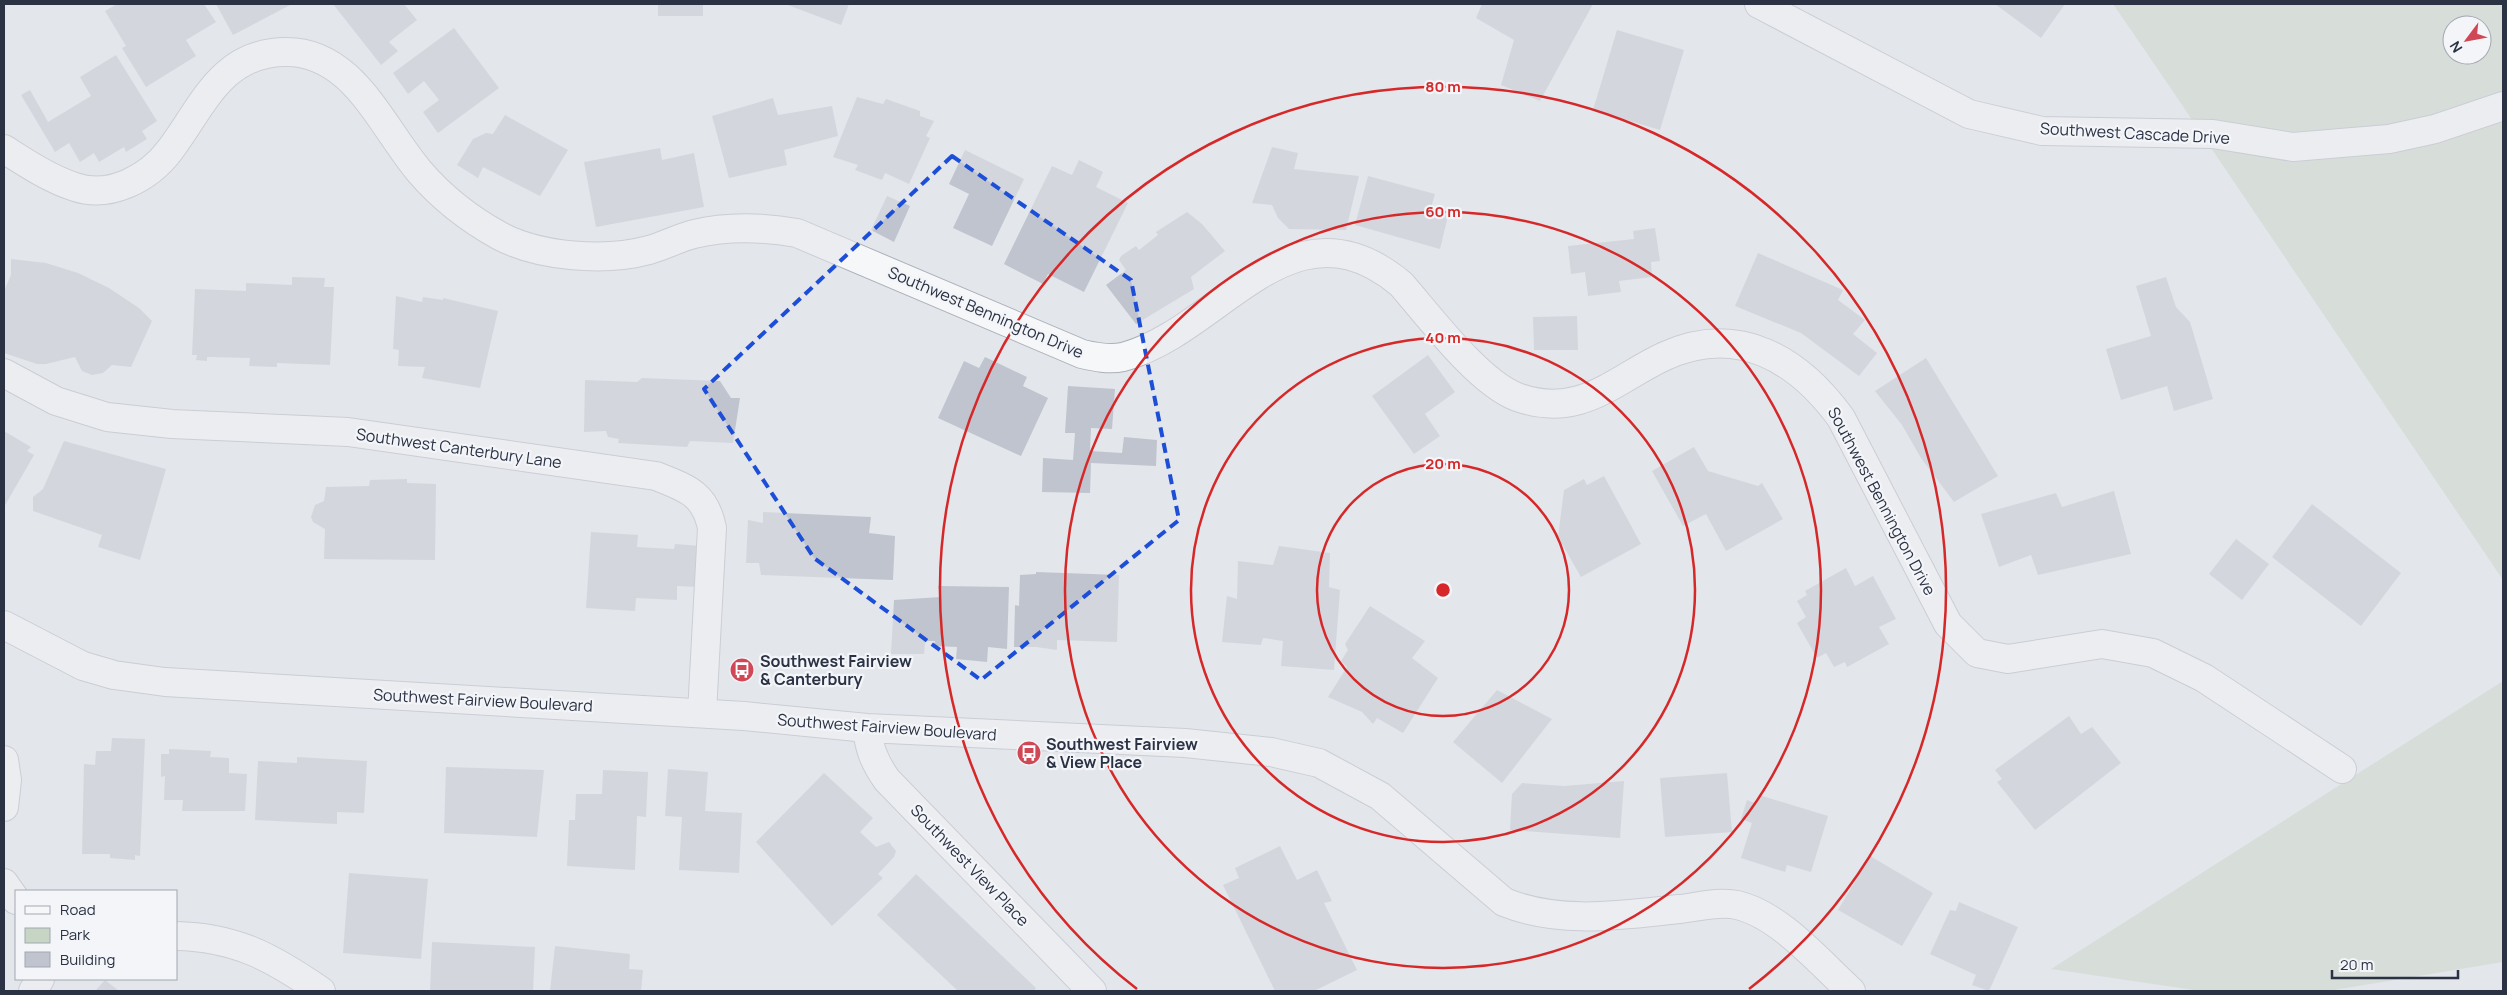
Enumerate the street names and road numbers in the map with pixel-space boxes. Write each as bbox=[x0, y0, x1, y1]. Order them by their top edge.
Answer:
street label: Southwest Cascade Drive bbox=[2040, 117, 2230, 149]
street label: Southwest Bennington Drive bbox=[885, 261, 1087, 363]
street label: Southwest Bennington Drive bbox=[1823, 403, 1941, 599]
street label: Southwest Canterbury Lane bbox=[355, 423, 563, 473]
street label: Southwest Fairview Boulevard bbox=[373, 683, 593, 717]
street label: Southwest Fairview Boulevard bbox=[777, 708, 997, 746]
street label: Southwest View Place bbox=[906, 799, 1034, 931]

